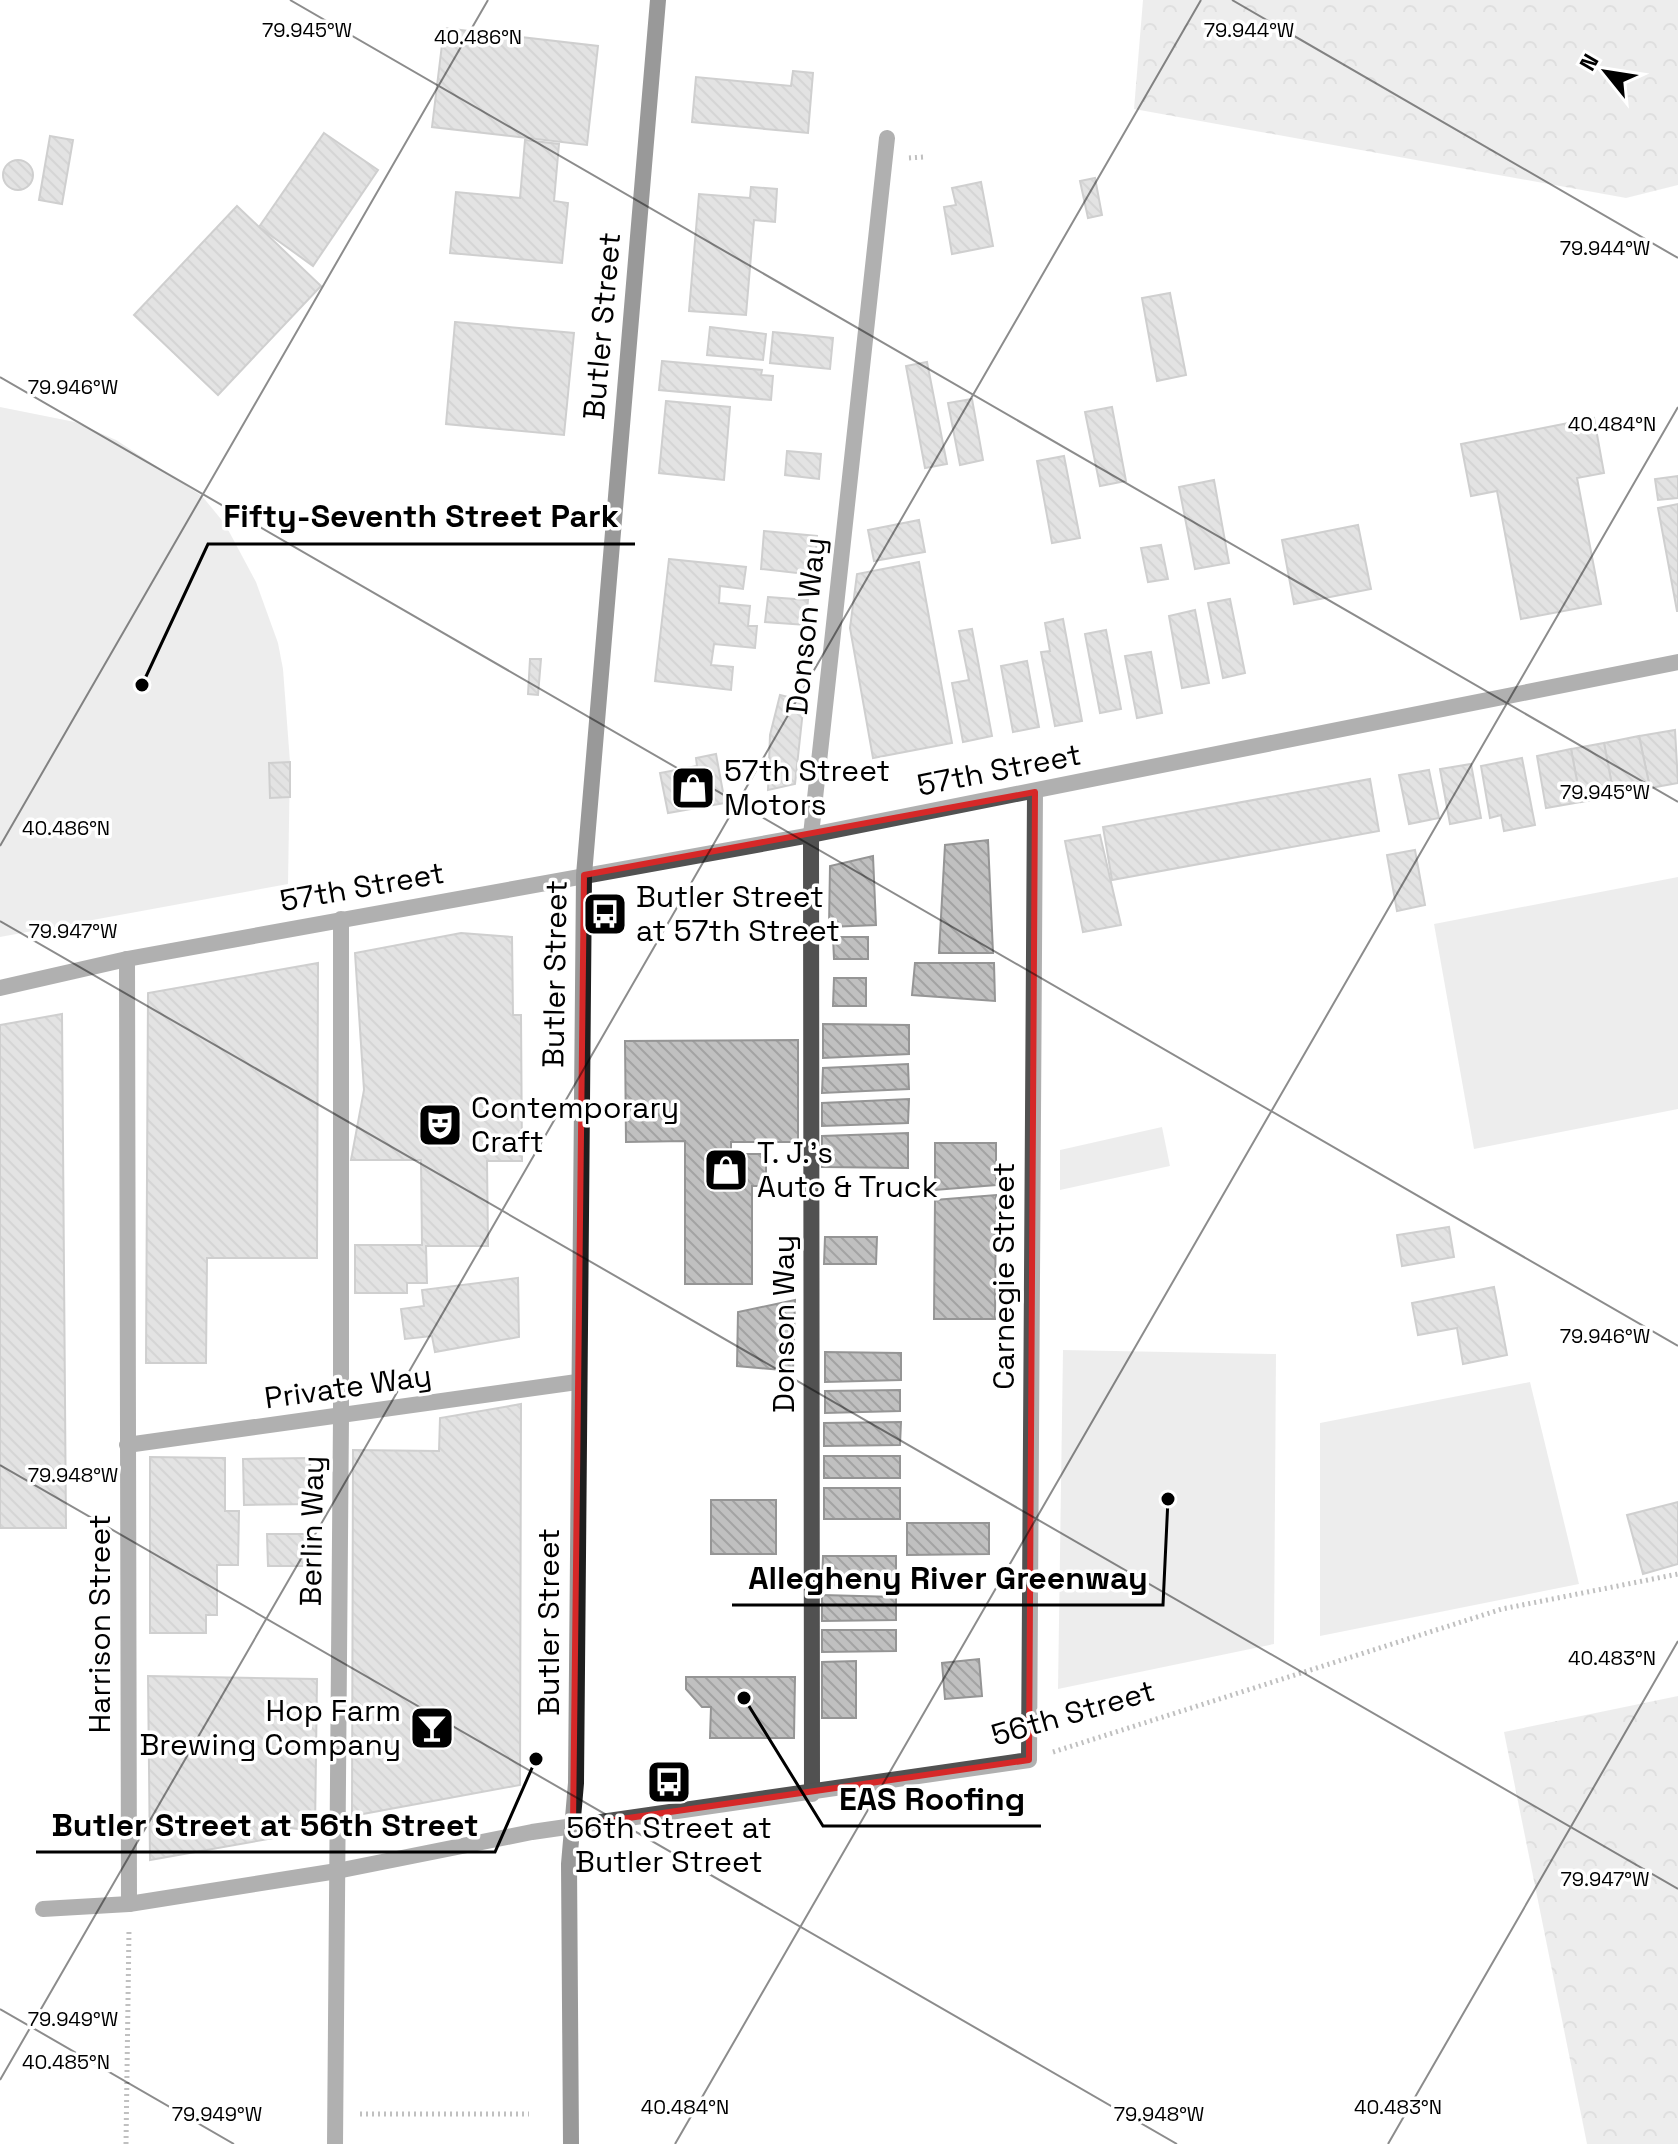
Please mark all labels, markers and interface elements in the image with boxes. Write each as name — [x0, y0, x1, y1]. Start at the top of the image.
text: 79.945°W — [262, 17, 352, 43]
text: 79.944°W — [1204, 17, 1294, 43]
text: 40.486°N — [434, 24, 522, 50]
north arrow — [1566, 32, 1646, 112]
text: N — [1573, 49, 1604, 75]
street label: Butler Street — [574, 231, 629, 421]
text: 79.944°W — [1560, 235, 1650, 261]
text: 79.946°W — [28, 374, 118, 400]
text: 40.484°N — [1568, 411, 1656, 437]
callout: Fifty-Seventh Street Park — [208, 488, 635, 544]
text: Fifty-Seventh Street Park — [223, 496, 619, 536]
street label: Donson Way — [777, 535, 834, 717]
street label: 57th Street — [914, 735, 1084, 804]
place label: 57th Street Motors — [724, 751, 890, 824]
shop icon: 57th Street Motors — [669, 764, 717, 812]
text: 79.945°W — [1560, 779, 1650, 805]
text: 40.486°N — [22, 815, 110, 841]
street label: 57th Street — [277, 853, 447, 920]
place label: Butler Street at 57th Street — [636, 877, 840, 950]
street label: Butler Street — [533, 880, 576, 1068]
bus stop icon: Butler Street at 57th Street — [581, 890, 629, 938]
text: 79.947°W — [29, 918, 117, 944]
place label: Contemporary Craft — [471, 1088, 679, 1161]
theatre icon: Contemporary Craft — [416, 1101, 464, 1149]
place label: T. J.'s Auto & Truck — [757, 1133, 938, 1206]
shop icon: T. J.'s Auto & Truck — [702, 1146, 750, 1194]
street label: Carnegie Street — [984, 1162, 1023, 1390]
street label: Donson Way — [764, 1235, 803, 1413]
text: 79.946°W — [1560, 1323, 1650, 1349]
street label: Private Way — [262, 1355, 434, 1418]
street label: Berlin Way — [291, 1455, 332, 1607]
text: 79.948°W — [28, 1462, 118, 1488]
street label: Harrison Street — [80, 1514, 119, 1734]
street label: Butler Street — [529, 1528, 568, 1716]
callout: Allegheny River Greenway — [732, 1549, 1163, 1605]
text: Allegheny River Greenway — [748, 1558, 1148, 1598]
text: 40.483°N — [1568, 1645, 1656, 1671]
street label: 56th Street — [987, 1671, 1159, 1754]
place label: Hop Farm Brewing Company — [140, 1691, 401, 1764]
bar icon: Hop Farm Brewing Company — [408, 1704, 456, 1752]
bus stop icon: 56th Street at Butler Street — [645, 1758, 693, 1806]
callout: EAS Roofing — [823, 1770, 1041, 1826]
text: EAS Roofing — [839, 1779, 1025, 1819]
callout: Butler Street at 56th Street — [36, 1796, 495, 1852]
text: Butler Street at 56th Street — [51, 1805, 479, 1845]
place label: 56th Street at Butler Street — [566, 1808, 772, 1881]
text: 79.947°W — [1561, 1866, 1649, 1892]
text: 79.949°W — [28, 2006, 118, 2032]
text: 40.485°N — [22, 2049, 110, 2075]
text: 40.484°N — [641, 2094, 729, 2120]
text: 40.483°N — [1354, 2094, 1442, 2120]
text: 79.949°W — [172, 2101, 262, 2127]
text: 79.948°W — [1114, 2101, 1204, 2127]

